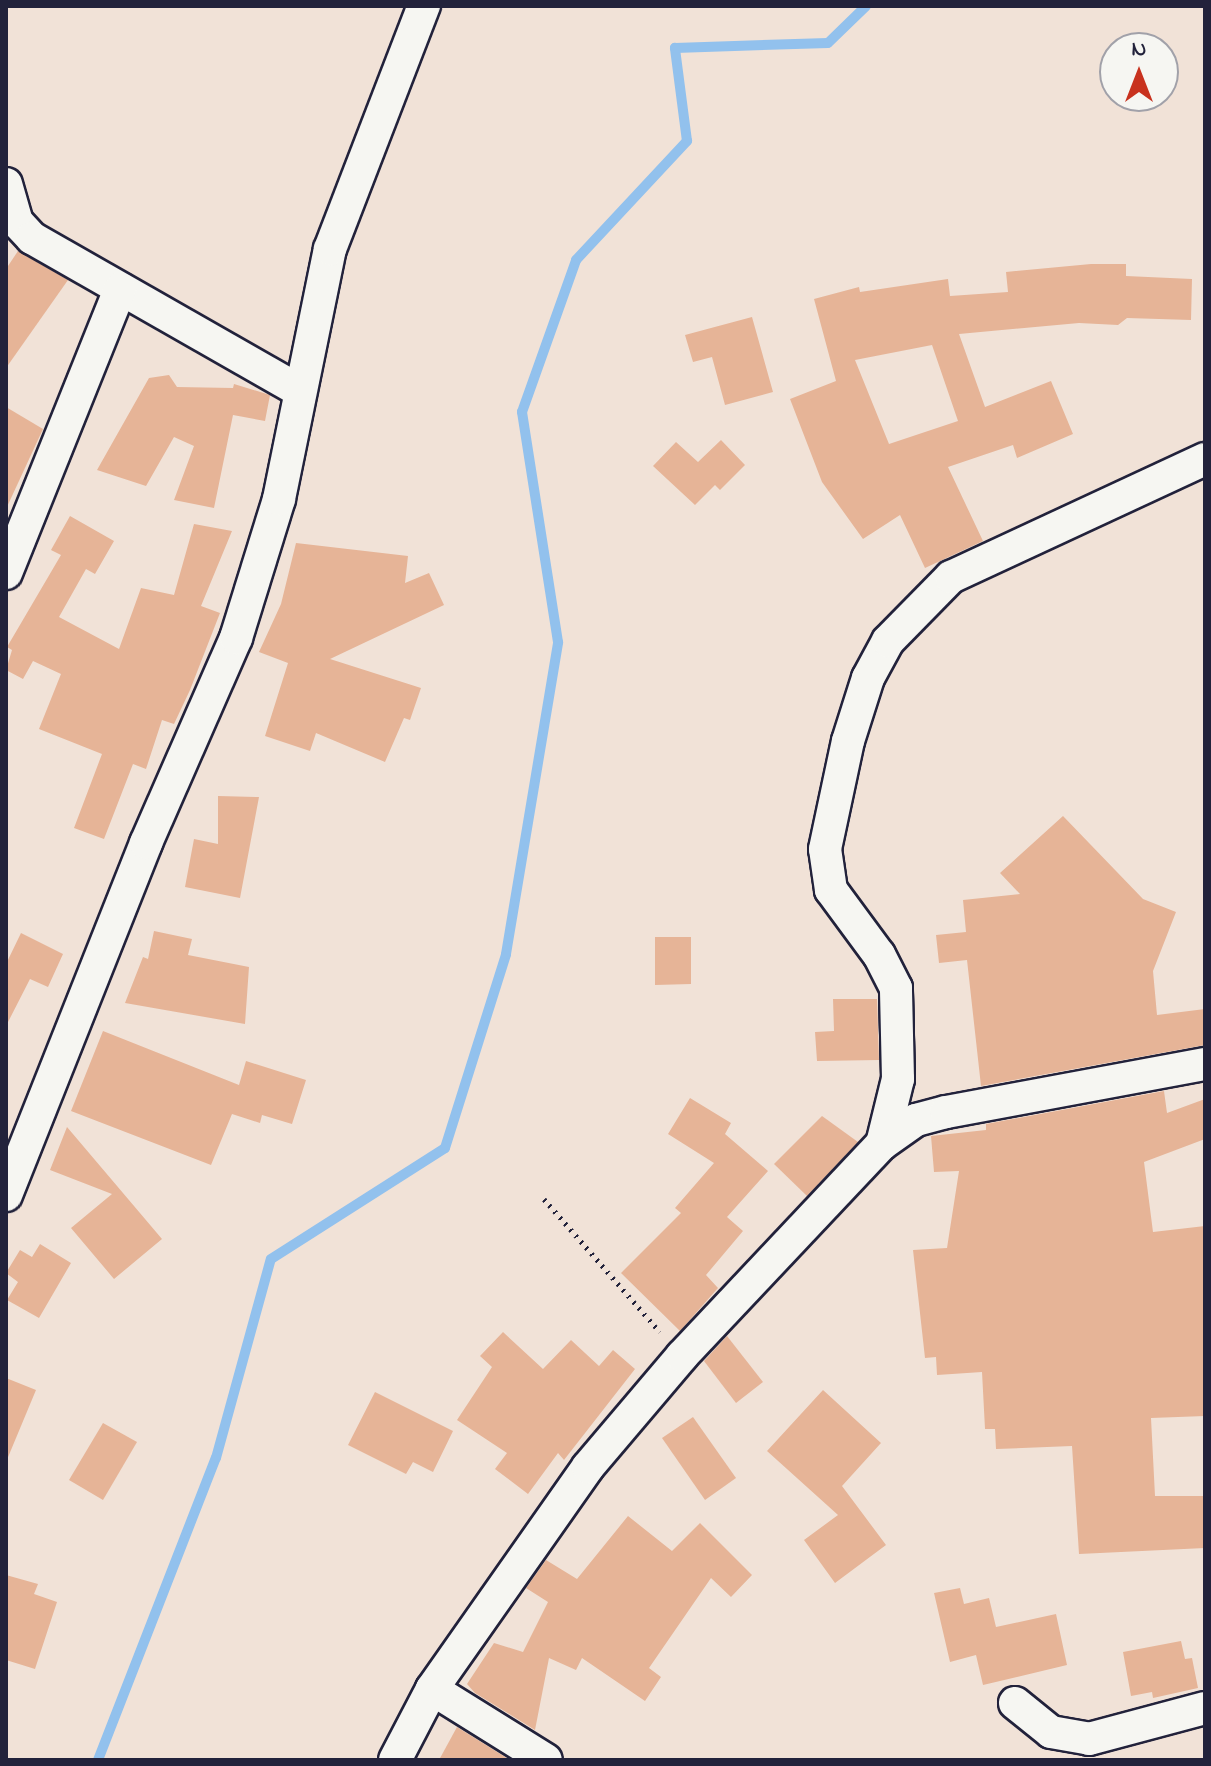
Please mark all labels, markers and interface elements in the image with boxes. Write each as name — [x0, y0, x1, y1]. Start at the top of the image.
north arrow — [1099, 32, 1179, 112]
text: N — [1132, 34, 1146, 66]

